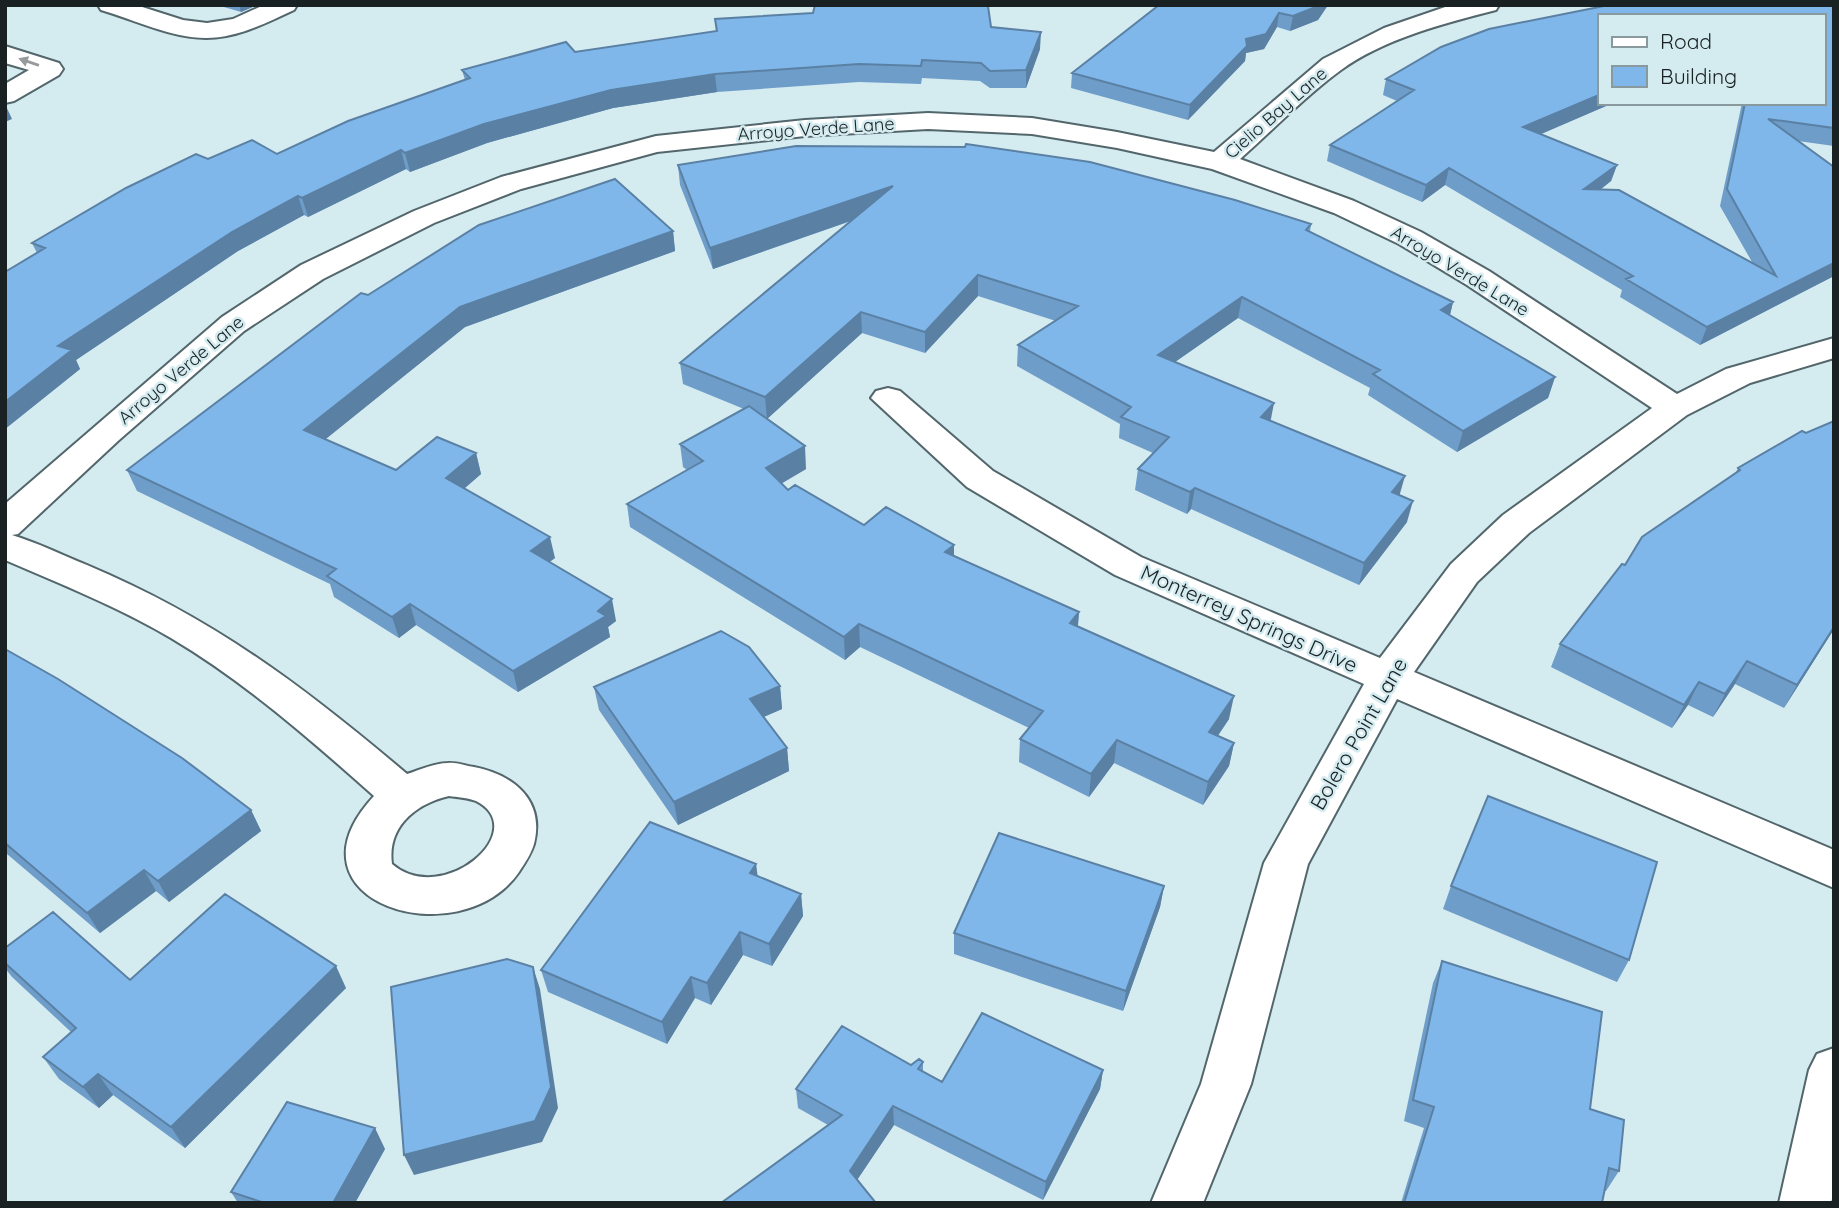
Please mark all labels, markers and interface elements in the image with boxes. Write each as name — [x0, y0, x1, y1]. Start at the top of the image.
legend — [1598, 14, 1825, 105]
text: Road — [1660, 28, 1712, 54]
one-way arrow — [18, 56, 39, 67]
street label: Cielio Bay Lane — [1220, 62, 1332, 163]
text: Building — [1660, 63, 1737, 89]
street label: Arroyo Verde Lane — [737, 112, 895, 145]
street label: Arroyo Verde Lane — [1387, 220, 1534, 321]
street label: Arroyo Verde Lane — [113, 310, 248, 429]
street label: Monterrey Springs Drive — [1137, 559, 1362, 678]
street label: Bolero Point Lane — [1304, 653, 1412, 814]

